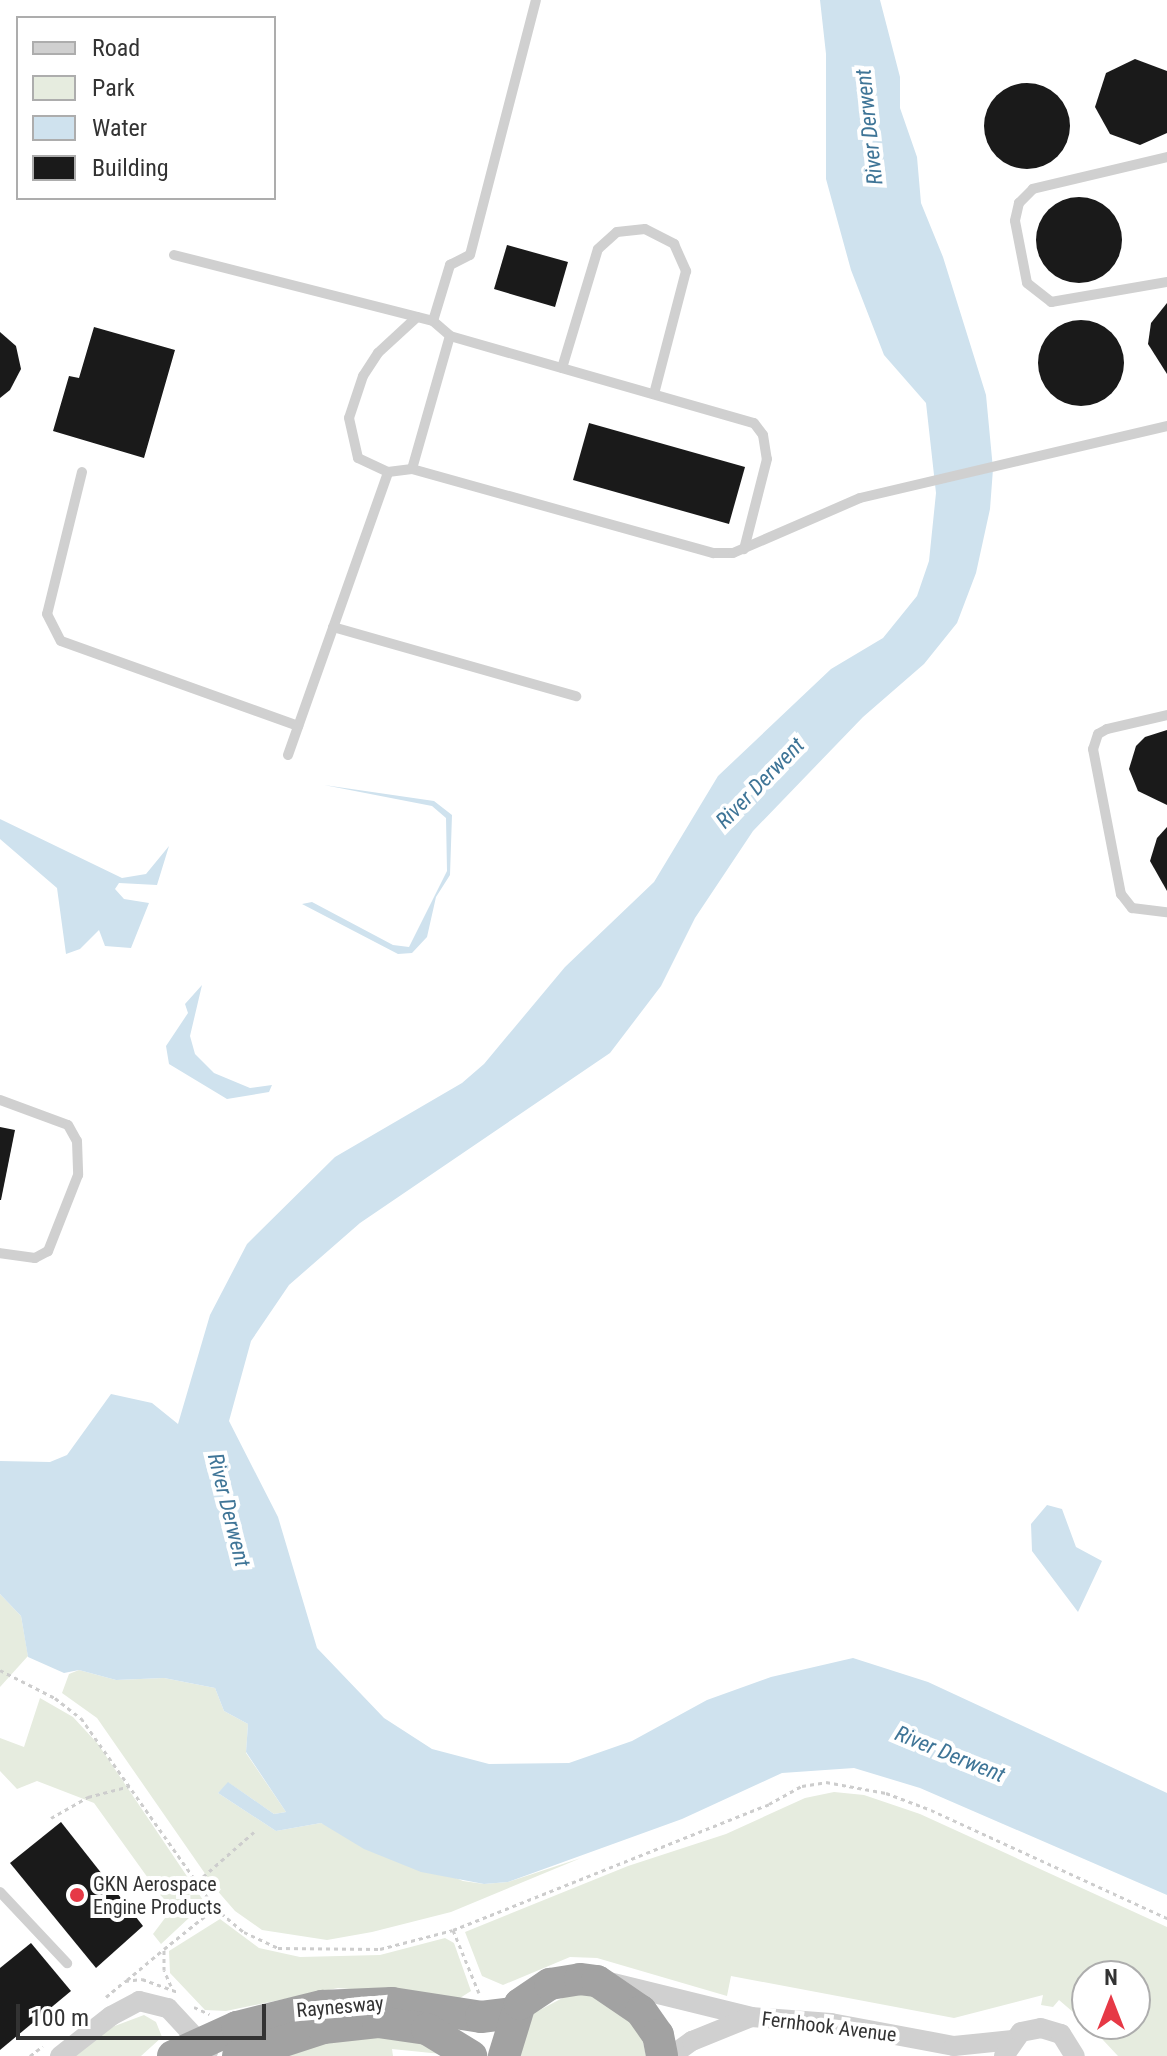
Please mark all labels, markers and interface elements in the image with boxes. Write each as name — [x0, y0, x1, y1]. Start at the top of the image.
legend — [16, 16, 276, 200]
text: Road — [92, 34, 140, 62]
water label: River Derwent — [850, 68, 888, 186]
text: Park — [92, 74, 135, 102]
text: Water — [92, 114, 147, 142]
text: Building — [92, 154, 169, 182]
water label: River Derwent — [710, 732, 810, 834]
water label: River Derwent — [202, 1450, 256, 1570]
water label: River Derwent — [891, 1720, 1009, 1788]
place label: GKN Aerospace Engine Products — [93, 1872, 222, 1919]
marker: GKN Aerospace Engine Products — [68, 1886, 86, 1904]
north arrow — [1071, 1960, 1151, 2040]
text: N — [1104, 1965, 1118, 1990]
scale bar — [20, 1988, 270, 2038]
street label: Raynesway — [295, 1991, 385, 2023]
text: 100 m — [30, 2004, 89, 2032]
street label: Fernhook Avenue — [760, 2007, 898, 2047]

